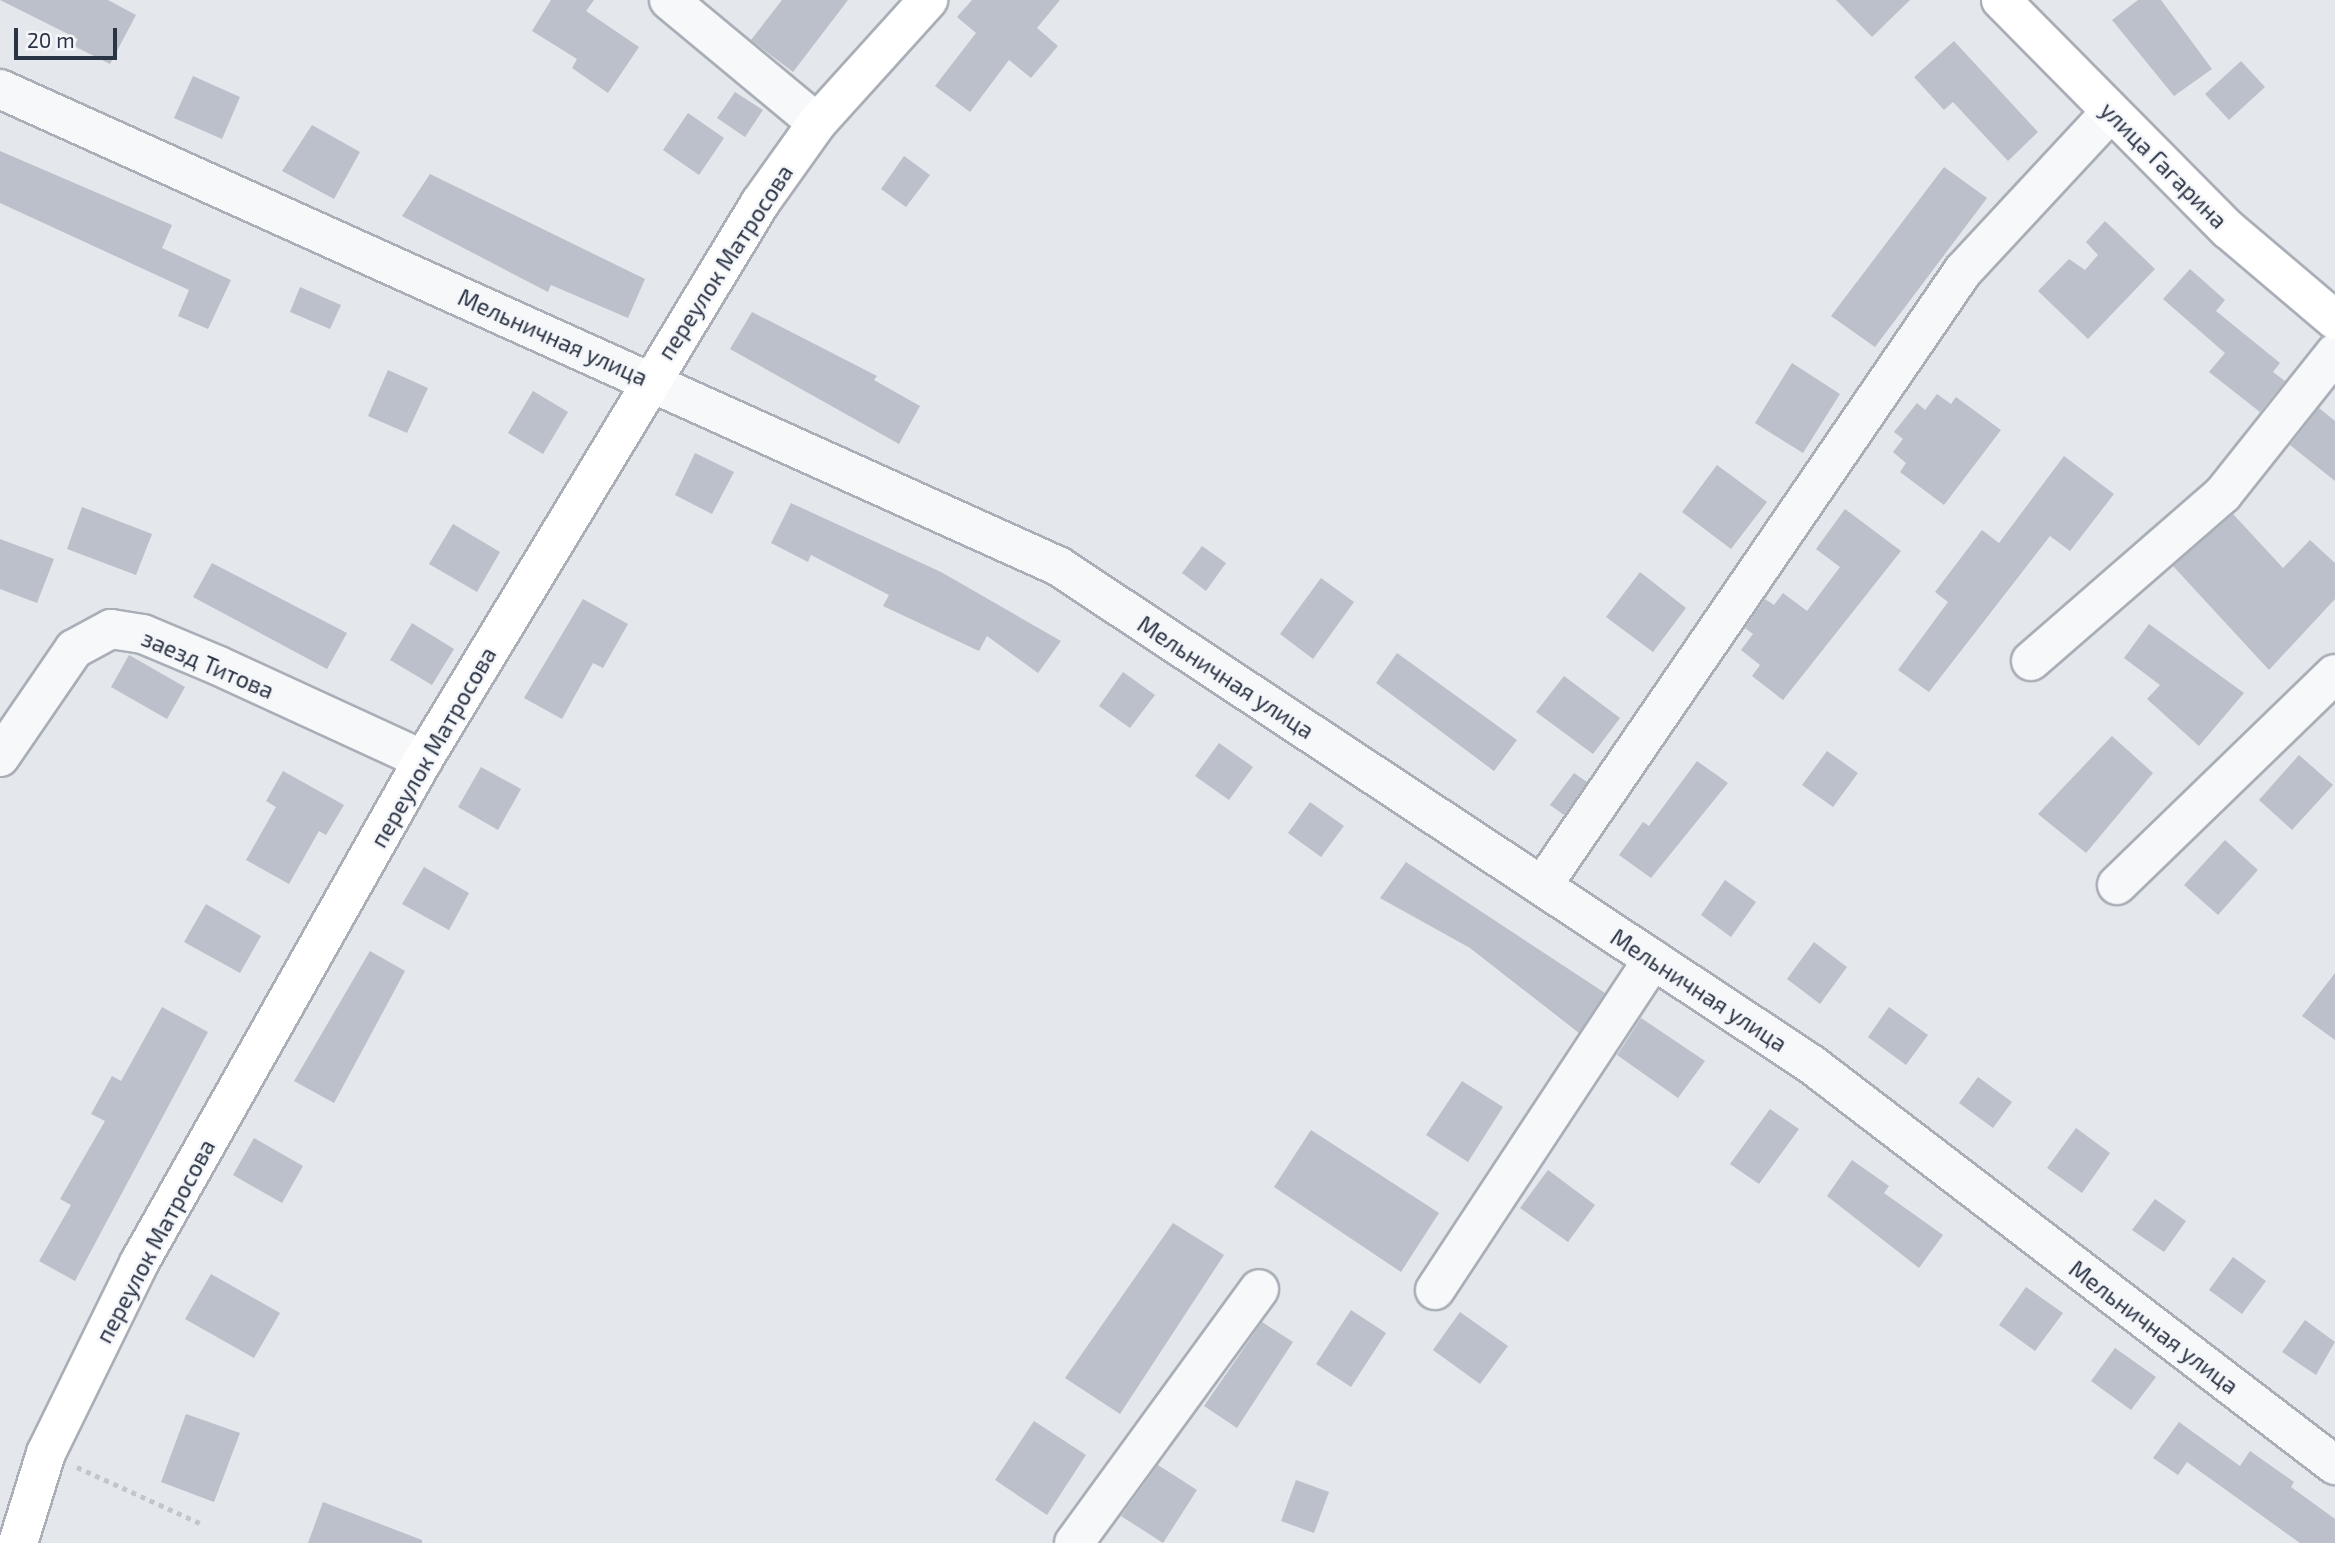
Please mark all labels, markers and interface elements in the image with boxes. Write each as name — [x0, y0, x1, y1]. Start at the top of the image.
scale bar — [18, 14, 121, 58]
text: 20 m — [27, 27, 75, 52]
street label: улица Гагарина — [2095, 96, 2233, 234]
street label: переулок Матросова — [652, 159, 798, 365]
street label: Мельничная улица — [454, 283, 652, 391]
street label: Мельничная улица — [1133, 610, 1319, 744]
street label: заезд Титова — [138, 624, 278, 704]
street label: переулок Матросова — [364, 642, 502, 852]
street label: Мельничная улица — [1606, 923, 1792, 1057]
street label: переулок Матросова — [90, 1134, 220, 1348]
street label: Мельничная улица — [2064, 1254, 2244, 1400]

